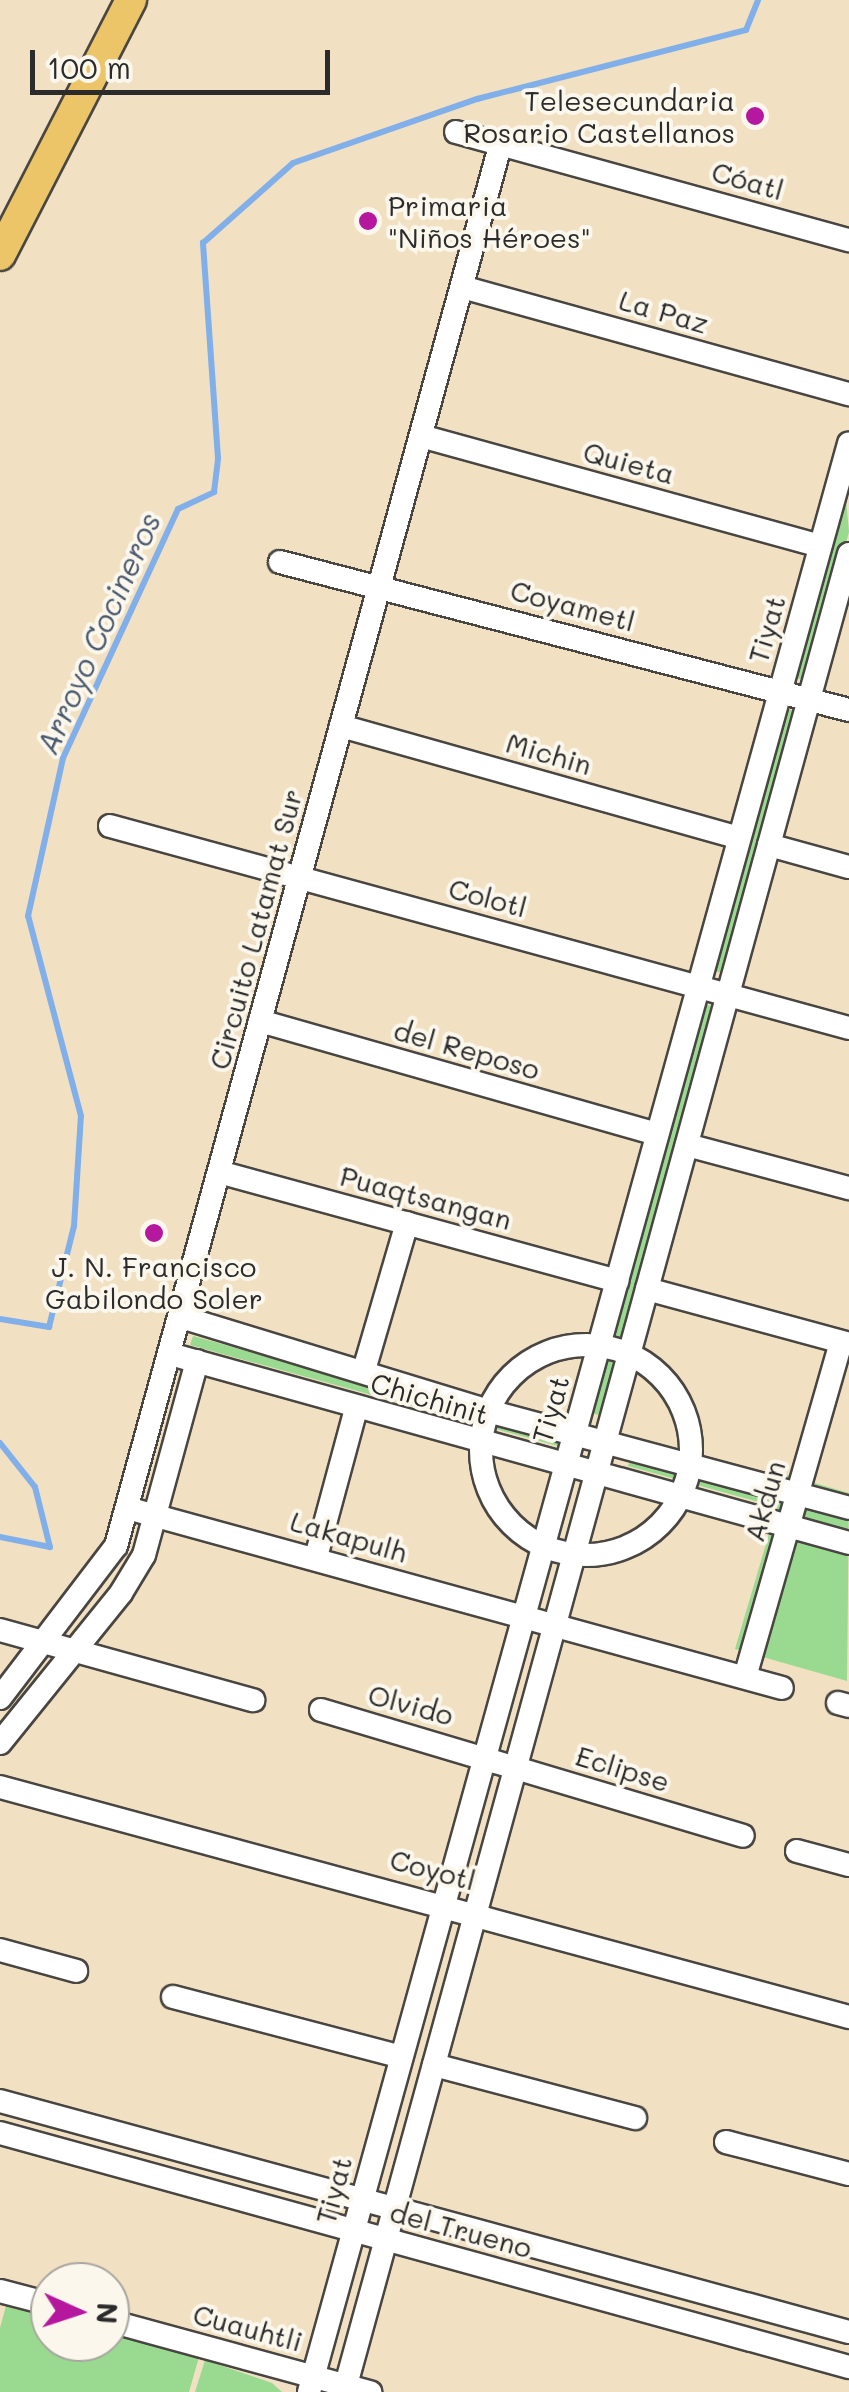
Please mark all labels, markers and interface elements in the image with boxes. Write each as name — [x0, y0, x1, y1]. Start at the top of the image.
scale bar — [35, 30, 335, 92]
text: 100 m — [47, 47, 131, 87]
place label: Telesecundaria Rosario Castellanos — [463, 83, 735, 149]
marker: Telesecundaria Rosario Castellanos — [744, 105, 766, 127]
street label: Cóatl — [708, 154, 788, 206]
place label: Primaria "Niños Héroes" — [388, 188, 591, 254]
marker: Primaria "Niños Héroes" — [357, 210, 379, 232]
street label: La Paz — [616, 282, 712, 340]
street label: Quieta — [580, 434, 678, 490]
water label: Arroyo Cocineros — [29, 507, 167, 759]
street label: Coyametl — [507, 572, 639, 638]
street label: Tiyat — [740, 591, 792, 667]
street label: Michin — [502, 725, 596, 781]
street label: Circuito Latamat Sur — [201, 785, 309, 1073]
street label: Colotl — [445, 870, 531, 924]
street label: del Reposo — [390, 1012, 544, 1086]
street label: Puaqtsangan — [337, 1158, 515, 1236]
marker: J. N. Francisco Gabilondo Soler — [143, 1222, 165, 1244]
place label: J. N. Francisco Gabilondo Soler — [45, 1249, 263, 1315]
street label: Chichinit — [367, 1365, 493, 1431]
street label: Tiyat — [524, 1371, 576, 1447]
street label: Akdun — [736, 1457, 792, 1545]
street label: Lakapulh — [287, 1503, 411, 1569]
street label: Olvido — [365, 1677, 457, 1731]
street label: Eclipse — [572, 1738, 674, 1798]
street label: Coyotl — [387, 1841, 479, 1897]
street label: Tiyat — [308, 2153, 358, 2227]
street label: del Trueno — [386, 2194, 536, 2264]
north arrow — [30, 2262, 130, 2362]
street label: Cuauhtli — [190, 2296, 306, 2358]
text: N — [89, 2302, 126, 2325]

